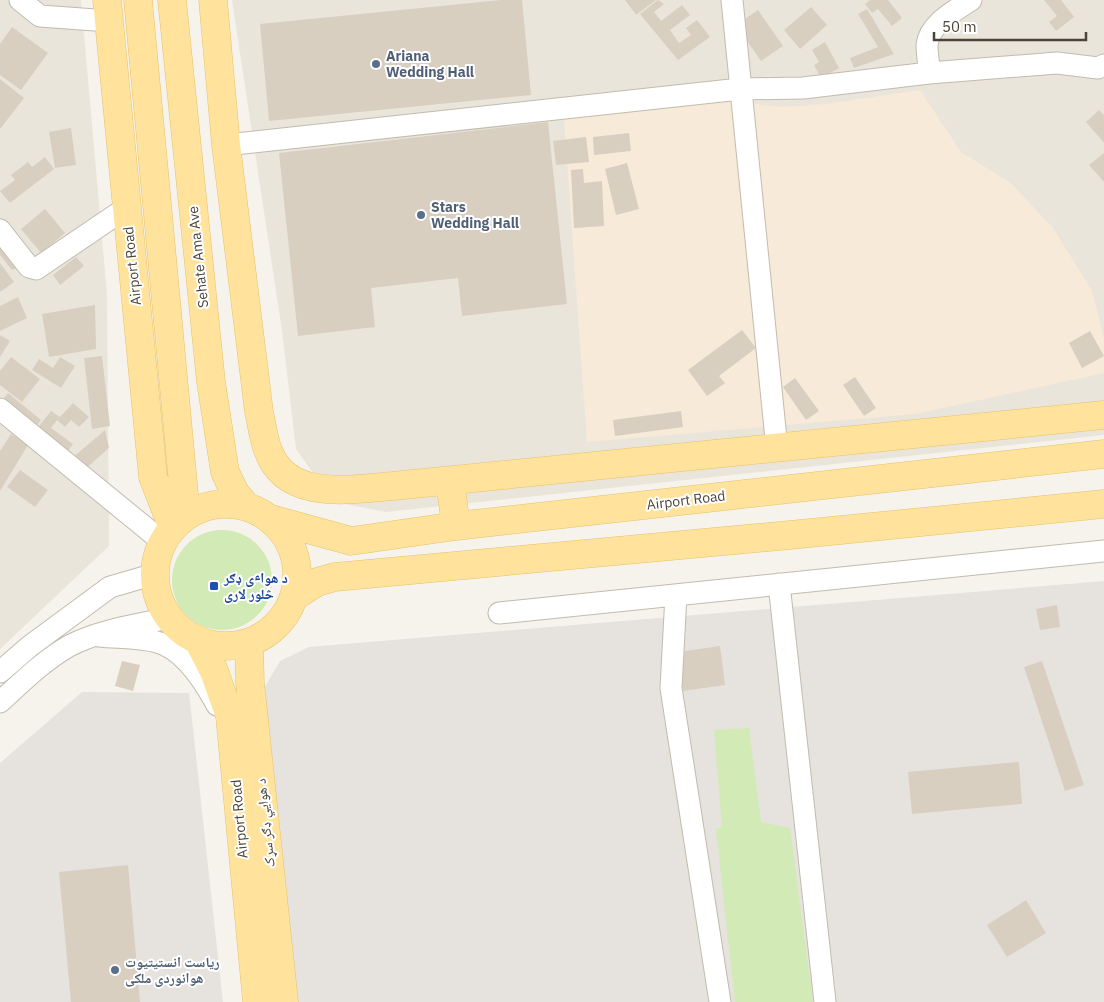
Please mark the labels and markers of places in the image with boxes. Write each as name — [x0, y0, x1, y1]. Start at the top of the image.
place label: Ariana Wedding Hall — [386, 47, 474, 81]
marker: Ariana Wedding Hall — [370, 58, 382, 70]
place label: Stars Wedding Hall — [431, 198, 519, 232]
marker: Stars Wedding Hall — [415, 209, 427, 221]
place label: د هواٸ ډګر څلور لارى — [223, 569, 288, 603]
marker: د هواٸ ډګر څلور لارى — [208, 580, 220, 592]
place label: ریاست انستیتیوت هوانوردی ملکی — [125, 953, 220, 987]
marker: ریاست انستیتیوت هوانوردی ملکی — [109, 964, 121, 976]

